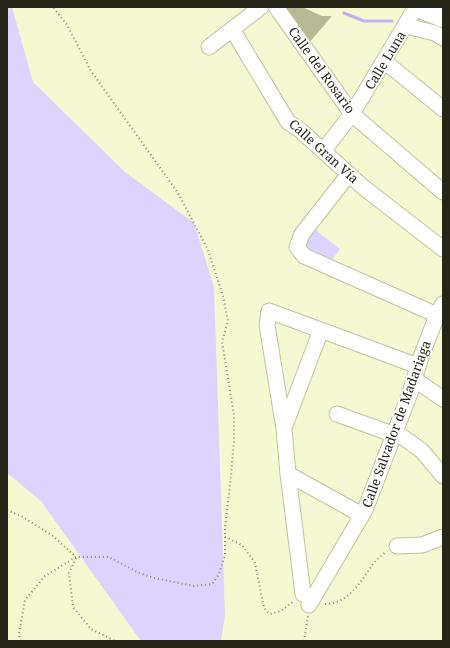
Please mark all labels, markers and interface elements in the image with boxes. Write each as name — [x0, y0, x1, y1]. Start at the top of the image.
street label: Calle del Rosario — [284, 23, 360, 117]
street label: Calle Luna — [360, 27, 410, 93]
street label: Calle Gran Vía — [285, 115, 363, 187]
street label: Calle Salvador de Madariaga — [357, 338, 435, 510]

